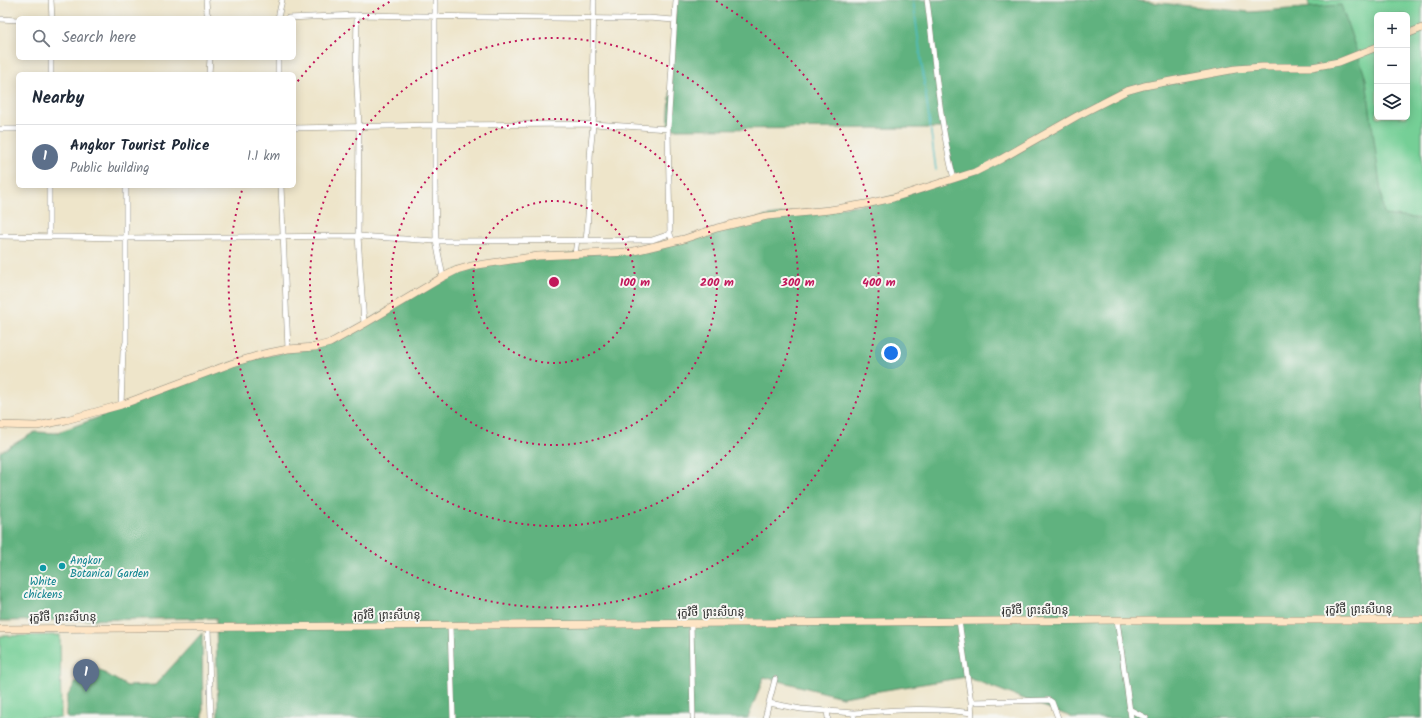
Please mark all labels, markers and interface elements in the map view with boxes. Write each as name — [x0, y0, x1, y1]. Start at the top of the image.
map controls — [1374, 12, 1410, 120]
button: + — [1374, 12, 1410, 48]
search box — [16, 16, 296, 60]
text: Search here — [62, 26, 136, 50]
icon: search — [30, 27, 52, 49]
button: − — [1374, 48, 1410, 84]
button: layers — [1374, 84, 1410, 120]
text: Nearby — [32, 85, 84, 112]
text: Angkor Tourist Police — [70, 134, 209, 158]
text: 1 — [43, 146, 47, 167]
text: 1.1 km — [247, 146, 280, 167]
text: Public building — [70, 158, 149, 179]
text: 100 m — [620, 273, 650, 292]
text: 200 m — [700, 273, 734, 292]
text: 300 m — [780, 273, 815, 292]
text: 400 m — [862, 273, 896, 292]
centre of rings — [547, 275, 561, 289]
your location — [881, 343, 901, 363]
place label: Angkor Botanical Garden — [70, 552, 149, 583]
marker: Angkor Botanical Garden — [57, 561, 67, 571]
marker: White chickens — [38, 563, 48, 573]
place label: White chickens — [24, 573, 63, 604]
street label: រុក្ខវិថី ព្រះសីហនុ — [1325, 601, 1392, 619]
street label: រុក្ខវិថី ព្រះសីហនុ — [1001, 602, 1068, 620]
street label: រុក្ខវិថី ព្រះសីហនុ — [677, 604, 744, 622]
street label: រុក្ខវិថី ព្រះសីហនុ — [353, 607, 420, 625]
street label: រុក្ខវិថី ព្រះសីហនុ — [29, 609, 96, 627]
pin: 1 — [73, 659, 99, 692]

